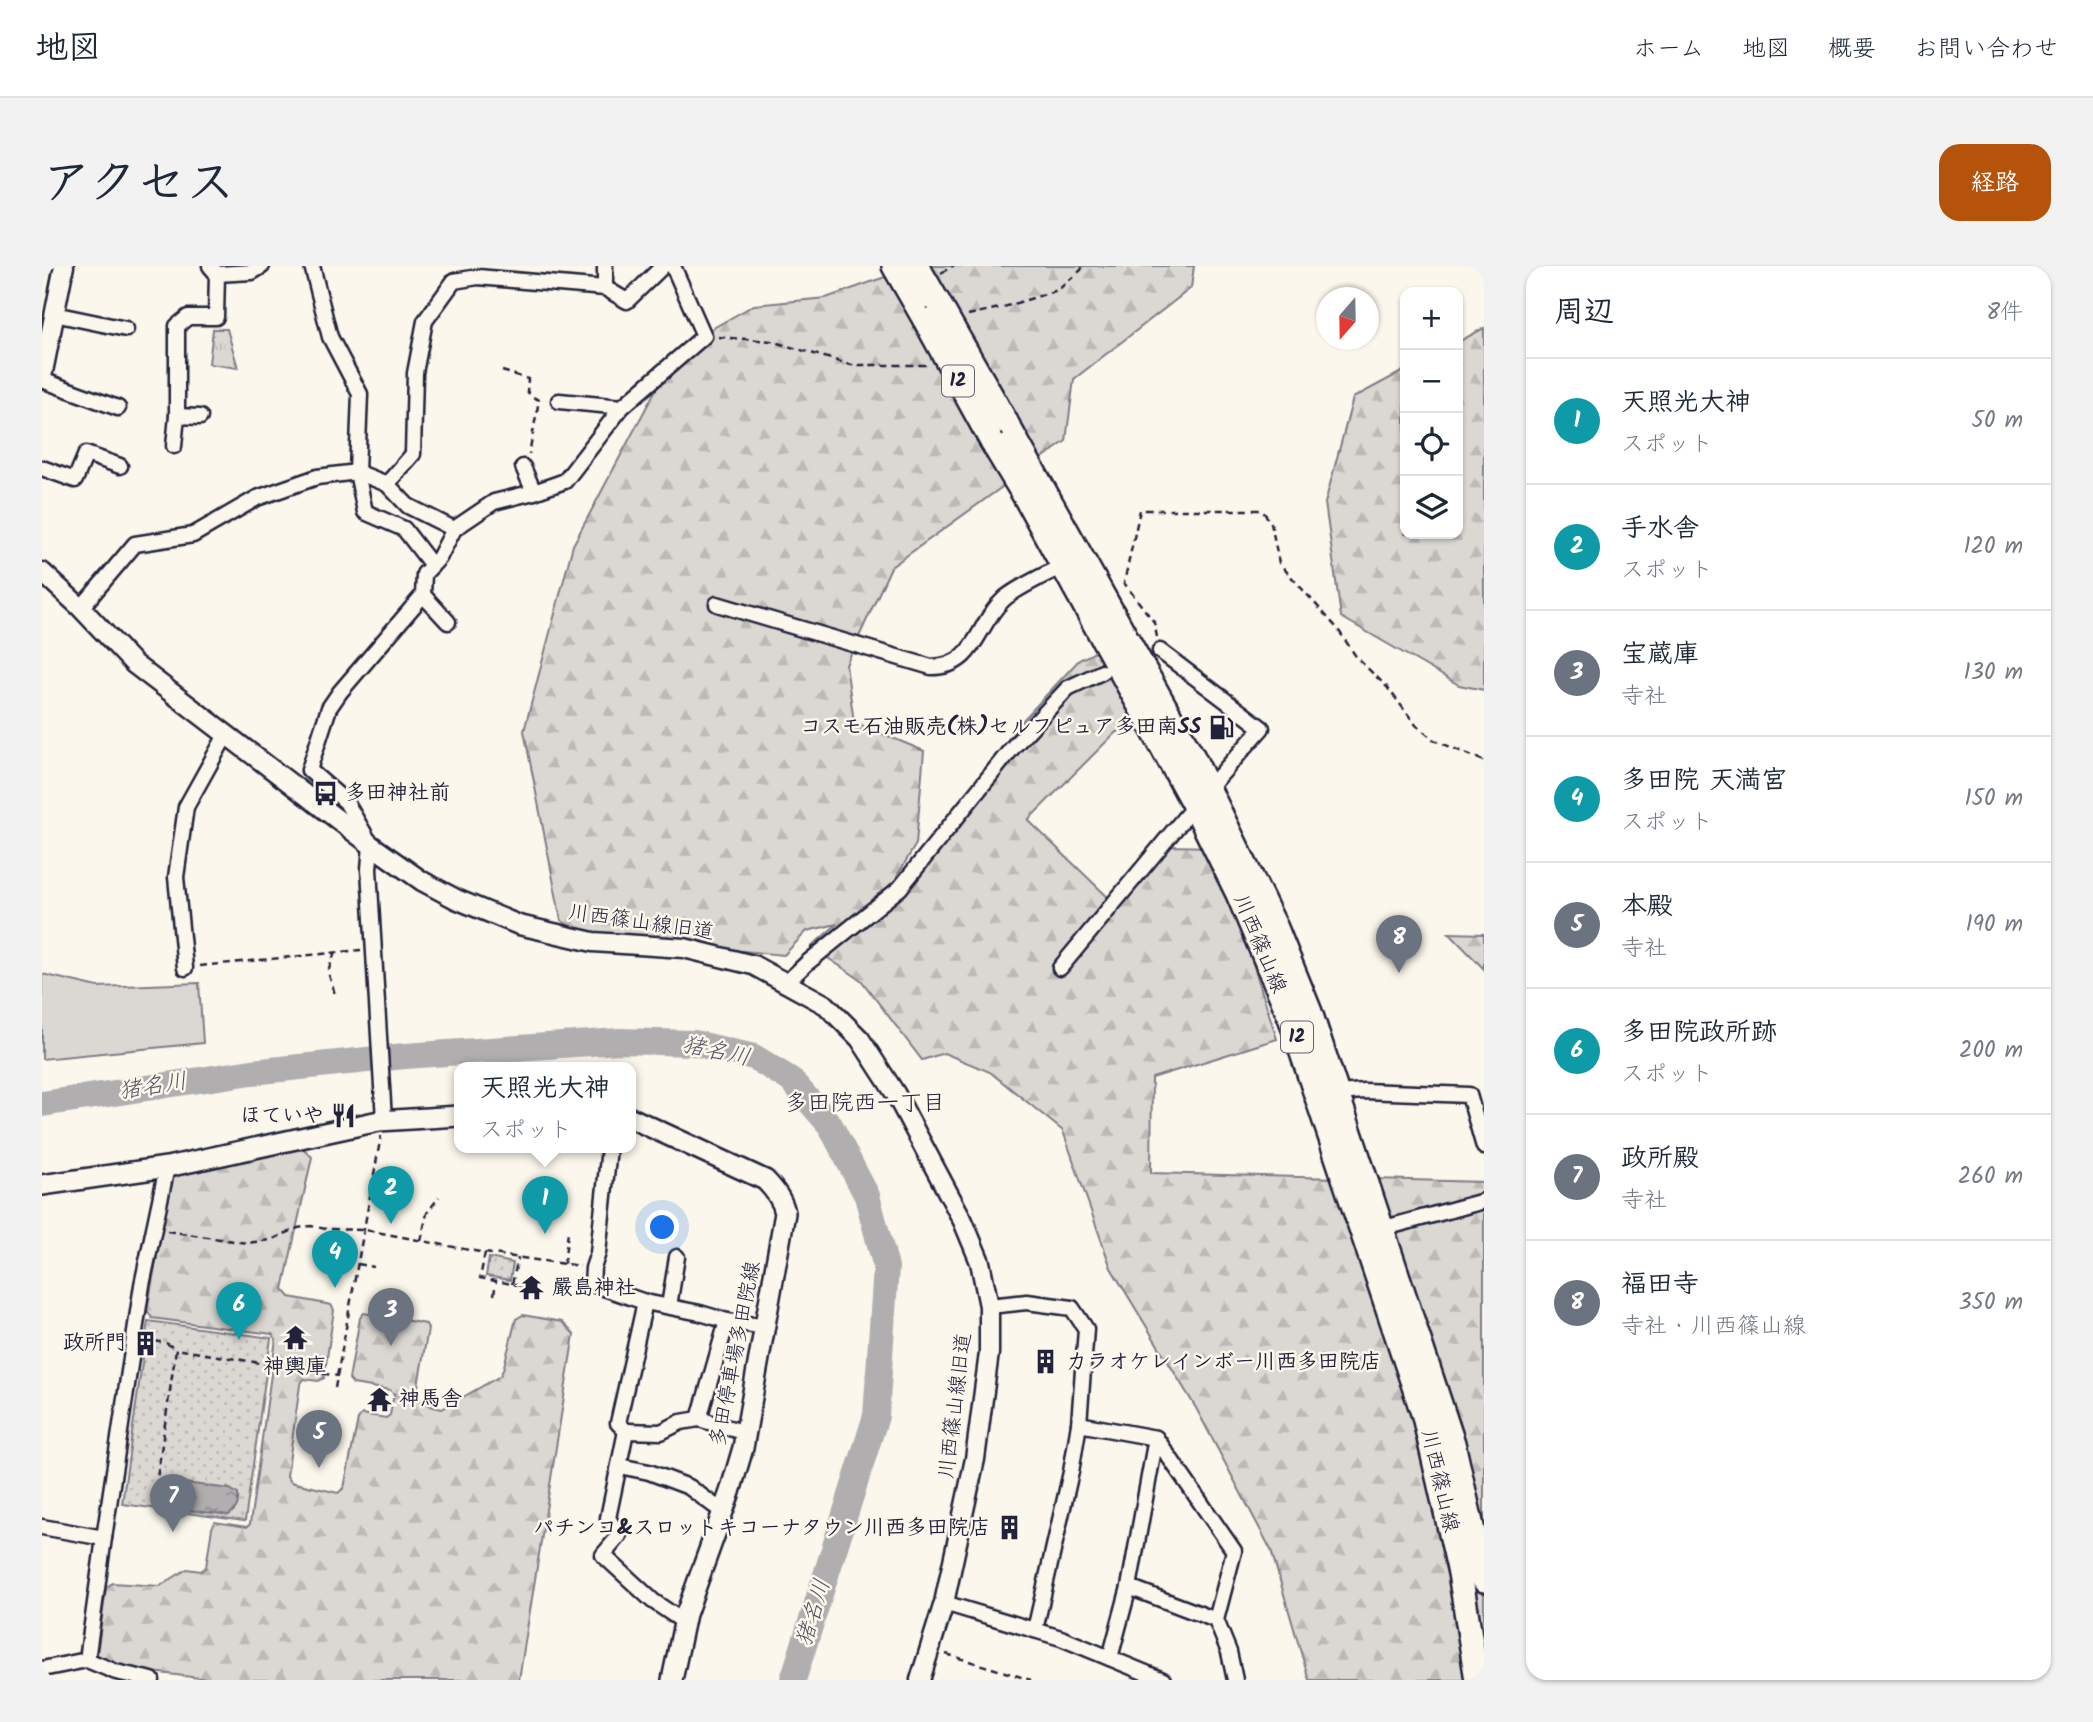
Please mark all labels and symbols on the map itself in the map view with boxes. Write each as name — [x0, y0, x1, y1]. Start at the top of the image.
north arrow — [1316, 287, 1379, 350]
road number: 12 — [942, 365, 974, 396]
place label: コスモ石油販売(株)セルフピュア多田南SS — [800, 711, 1201, 744]
fuel station icon: コスモ石油販売(株)セルフピュア多田南SS — [1207, 713, 1235, 741]
place label: 多田神社前 — [345, 777, 450, 810]
bus stop icon: 多田神社前 — [311, 779, 339, 807]
street label: 川西篠山線 — [1223, 889, 1295, 999]
street label: 川西篠山線旧道 — [566, 896, 716, 950]
pin: 8 — [1376, 915, 1422, 973]
road number: 12 — [1281, 1022, 1313, 1052]
water label: 猪名川 — [679, 1027, 753, 1077]
water label: 猪名川 — [116, 1064, 190, 1110]
district label: 多田院西一丁目 — [785, 1086, 946, 1122]
place label: ほていや — [240, 1100, 324, 1133]
restaurant icon: ほていや — [330, 1102, 358, 1130]
pin: 2 — [368, 1166, 414, 1224]
pin: 1 — [522, 1176, 568, 1234]
your location — [645, 1210, 679, 1244]
pin: 4 — [312, 1230, 358, 1288]
street label: 多田停車場多田院線 — [702, 1258, 770, 1450]
place label: 嚴島神社 — [552, 1272, 636, 1305]
temple icon: 嚴島神社 — [518, 1274, 546, 1302]
pin: 6 — [216, 1282, 262, 1340]
pin: 3 — [368, 1288, 414, 1346]
temple icon: 神輿庫 — [281, 1324, 309, 1352]
place label: 政所門 — [63, 1327, 126, 1360]
building icon: 政所門 — [132, 1329, 160, 1357]
street label: 川西篠山線旧道 — [931, 1331, 981, 1481]
place label: カラオケレインボー川西多田院店 — [1066, 1346, 1381, 1379]
building icon: カラオケレインボー川西多田院店 — [1032, 1348, 1060, 1376]
place label: 神輿庫 — [264, 1351, 327, 1384]
place label: 神馬舎 — [399, 1383, 462, 1416]
temple icon: 神馬舎 — [365, 1385, 393, 1413]
pin: 5 — [296, 1410, 342, 1468]
street label: 川西篠山線 — [1411, 1426, 1467, 1536]
pin: 7 — [150, 1474, 196, 1532]
place label: パチンコ&スロットキコーナタウン川西多田院店 — [533, 1512, 990, 1545]
building icon: パチンコ&スロットキコーナタウン川西多田院店 — [996, 1514, 1024, 1542]
water label: 猪名川 — [787, 1575, 841, 1651]

